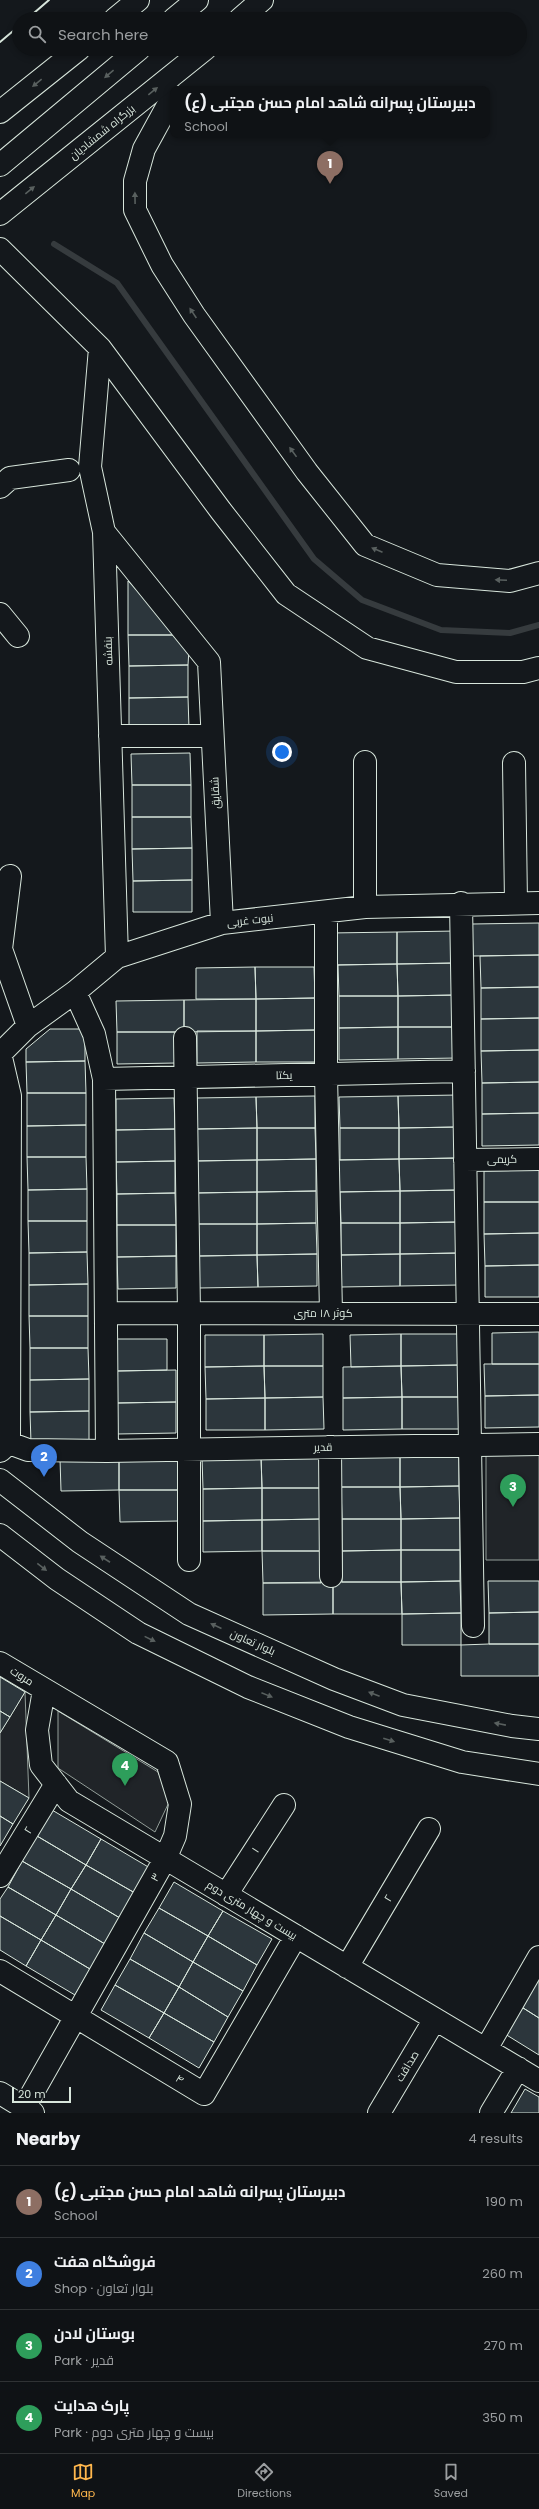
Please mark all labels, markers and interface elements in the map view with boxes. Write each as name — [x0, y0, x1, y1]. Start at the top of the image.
search box — [12, 12, 527, 56]
icon: search — [26, 23, 48, 45]
text: Search here — [58, 24, 148, 45]
one-way arrow — [103, 70, 114, 79]
one-way arrow — [32, 78, 43, 87]
one-way arrow — [148, 86, 159, 95]
popup — [170, 86, 490, 138]
text: دبیرستان پسرانه شاهد امام حسن مجتبی (ع) — [184, 92, 476, 113]
street label: بزرگراه شمشادیان — [66, 101, 138, 163]
text: School — [184, 117, 228, 136]
pin: 1 — [317, 151, 343, 184]
one-way arrow — [25, 185, 36, 194]
one-way arrow — [132, 191, 138, 204]
one-way arrow — [189, 308, 197, 318]
one-way arrow — [289, 447, 297, 458]
one-way arrow — [370, 546, 382, 552]
one-way arrow — [495, 577, 507, 584]
street label: بنفشه — [99, 636, 117, 666]
your location — [272, 742, 292, 762]
street label: شقایق — [206, 777, 224, 809]
street label: نبوت غربی — [226, 910, 274, 930]
street label: یکتا — [276, 1067, 293, 1083]
street label: کریمی — [487, 1151, 517, 1167]
street label: کوثر ۱۸ متری — [293, 1305, 353, 1321]
street label: قدیر — [312, 1439, 333, 1455]
pin: 2 — [31, 1444, 57, 1477]
pin: 3 — [500, 1474, 526, 1507]
one-way arrow — [100, 1555, 111, 1562]
one-way arrow — [36, 1563, 47, 1571]
one-way arrow — [211, 1623, 222, 1629]
street label: بلوار تعاون — [228, 1625, 278, 1659]
one-way arrow — [144, 1636, 156, 1642]
street label: مروت — [7, 1663, 37, 1689]
one-way arrow — [368, 1691, 380, 1697]
one-way arrow — [262, 1692, 274, 1698]
one-way arrow — [494, 1721, 506, 1727]
one-way arrow — [384, 1737, 396, 1743]
pin: 4 — [112, 1753, 138, 1786]
street label: ۲ — [20, 1823, 36, 1837]
street label: ۱ — [247, 1844, 263, 1856]
street label: ۳ — [146, 1870, 164, 1884]
street label: بیست و چهار متری دوم — [204, 1876, 301, 1944]
street label: ۲ — [380, 1891, 396, 1905]
street label: صداقت — [392, 2048, 422, 2084]
street label: ۴ — [173, 2070, 187, 2088]
scale bar — [12, 2085, 71, 2104]
text: 20 m — [18, 2086, 46, 2102]
text: Nearby — [16, 2127, 80, 2151]
text: 4 results — [469, 2129, 523, 2148]
text: دبیرستان پسرانه شاهد امام حسن مجتبی (ع) — [54, 2181, 345, 2202]
text: 1 — [27, 2192, 31, 2211]
text: 190 m — [486, 2192, 523, 2211]
text: School — [54, 2206, 98, 2225]
text: فروشگاه هفت — [54, 2251, 156, 2272]
text: 2 — [25, 2264, 33, 2283]
text: 260 m — [482, 2264, 523, 2283]
text: Shop · بلوار تعاون — [54, 2279, 153, 2298]
text: بوستان لادن — [54, 2323, 135, 2344]
text: 3 — [25, 2336, 33, 2355]
text: 270 m — [483, 2336, 523, 2355]
text: Park · قدیر — [54, 2351, 114, 2370]
text: پارک‌ هدایت — [54, 2395, 129, 2416]
text: 4 — [25, 2408, 33, 2427]
text: 350 m — [482, 2408, 523, 2427]
text: Park · بیست و چهار متری دوم — [54, 2423, 214, 2442]
tab: Map — [71, 2461, 95, 2502]
tab: Directions — [237, 2461, 292, 2502]
tab: Saved — [434, 2461, 468, 2502]

